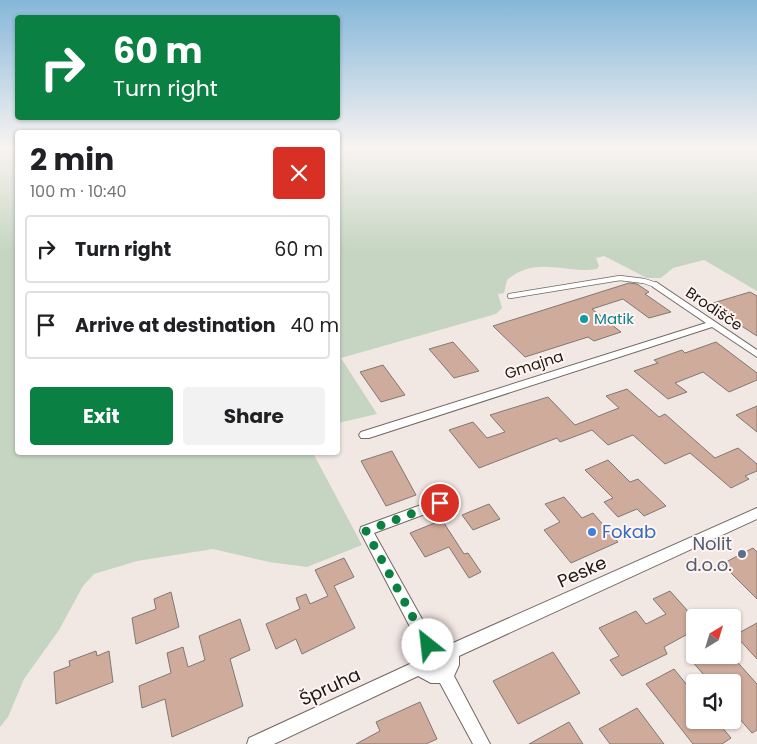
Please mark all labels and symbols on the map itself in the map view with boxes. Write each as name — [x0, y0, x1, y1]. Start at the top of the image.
street label: Brodišče — [682, 282, 747, 335]
place label: Matik — [594, 308, 634, 329]
marker: Matik — [578, 313, 590, 325]
street label: Gmajna — [502, 345, 566, 384]
pin — [419, 482, 461, 524]
place label: Fokab — [602, 519, 656, 544]
marker: Fokab — [586, 526, 598, 538]
place label: Nolit d.o.o. — [685, 531, 732, 577]
marker: Nolit d.o.o. — [736, 548, 748, 560]
street label: Peske — [553, 550, 610, 593]
north arrow — [686, 609, 741, 664]
position arrow — [401, 618, 453, 670]
street label: Špruha — [295, 662, 364, 712]

